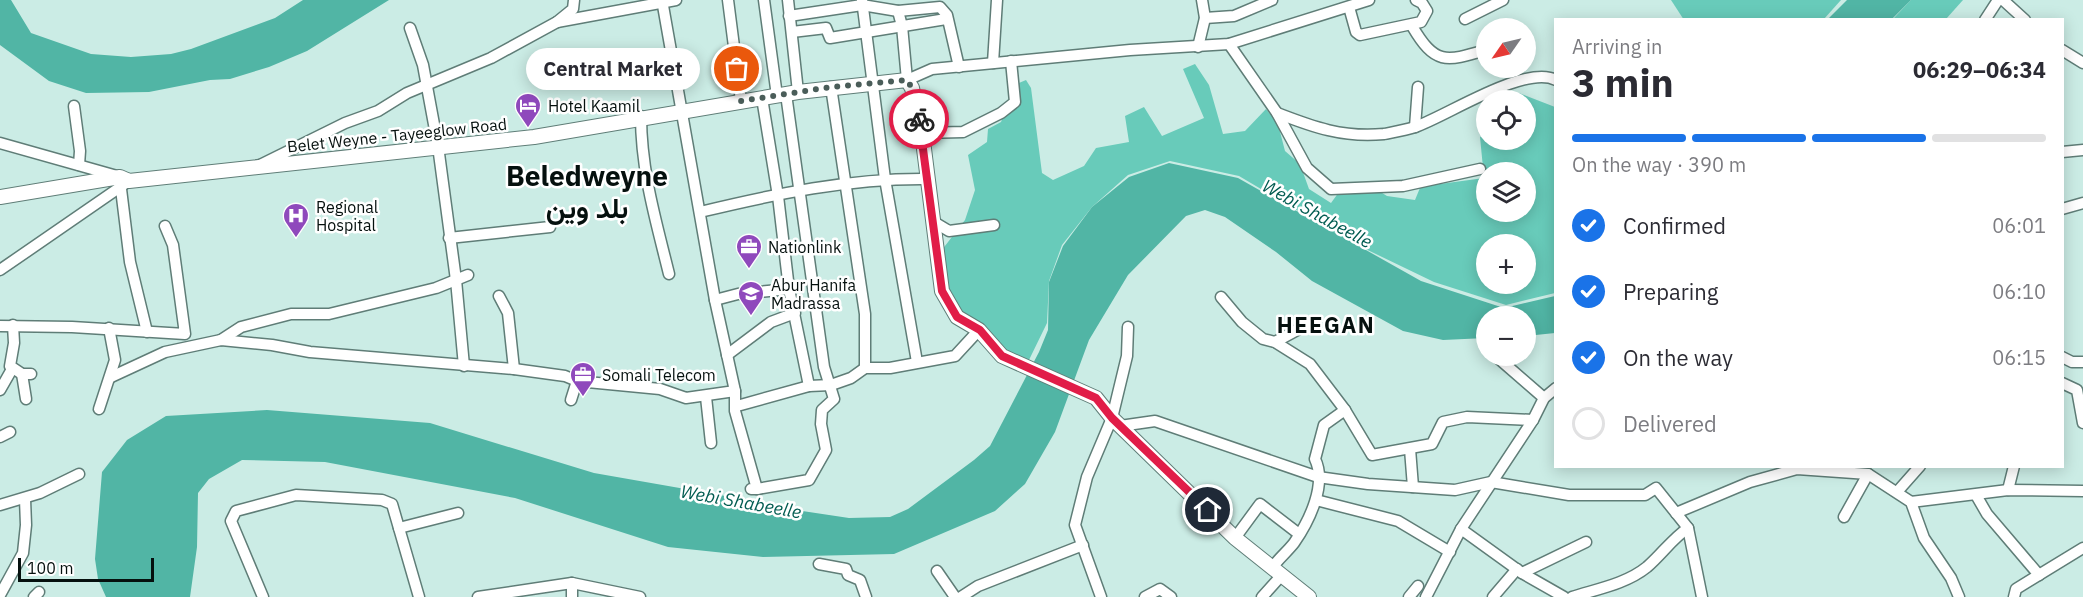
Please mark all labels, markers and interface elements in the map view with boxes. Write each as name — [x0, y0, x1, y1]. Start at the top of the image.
north arrow — [1476, 18, 1536, 78]
map controls — [1476, 18, 1536, 366]
text: Arriving in — [1572, 33, 1662, 60]
pin — [711, 43, 762, 94]
callout: Central Market — [527, 48, 701, 90]
icon: bag — [720, 52, 753, 85]
text: Central Market — [543, 55, 683, 82]
text: 06:29–06:34 — [1913, 55, 2046, 84]
text: 3 min — [1572, 57, 1674, 108]
courier — [889, 89, 949, 149]
button: locate — [1476, 90, 1536, 150]
hotel icon: Hotel Kaamil — [513, 91, 543, 129]
place label: Hotel Kaamil — [548, 96, 640, 116]
icon: bike — [903, 103, 936, 136]
street label: Belet Weyne - Tayeeglow Road — [286, 114, 508, 156]
text: On the way · 390 m — [1572, 151, 1746, 178]
district label: Beledweyne بلد وين — [506, 157, 668, 226]
button: layers — [1476, 162, 1536, 222]
water label: Webi Shabeelle — [1258, 174, 1376, 253]
place label: Regional Hospital — [316, 197, 378, 235]
hospital icon: Regional Hospital — [281, 201, 311, 239]
icon: check — [1572, 209, 1605, 242]
text: Confirmed — [1623, 211, 1726, 240]
text: 06:01 — [1992, 212, 2046, 239]
office icon: Nationlink — [734, 232, 764, 270]
button: + — [1476, 234, 1536, 294]
place label: Nationlink — [768, 237, 842, 257]
place label: Abur Hanifa Madrassa — [771, 275, 856, 313]
icon: check — [1572, 275, 1605, 308]
text: Preparing — [1623, 277, 1718, 306]
text: 06:10 — [1992, 278, 2046, 305]
school or university icon: Abur Hanifa Madrassa — [736, 279, 766, 317]
button: − — [1476, 306, 1536, 366]
district label: HEEGAN — [1277, 310, 1375, 339]
icon: check — [1572, 341, 1605, 374]
text: On the way — [1623, 343, 1733, 372]
text: 06:15 — [1992, 344, 2046, 371]
office icon: Somali Telecom — [568, 360, 598, 398]
place label: Somali Telecom — [602, 365, 716, 385]
text: Delivered — [1623, 409, 1717, 438]
water label: Webi Shabeelle — [679, 480, 803, 523]
pin — [1182, 484, 1233, 535]
icon: home — [1191, 493, 1224, 526]
scale bar — [18, 555, 154, 582]
text: 100 m — [27, 558, 74, 578]

